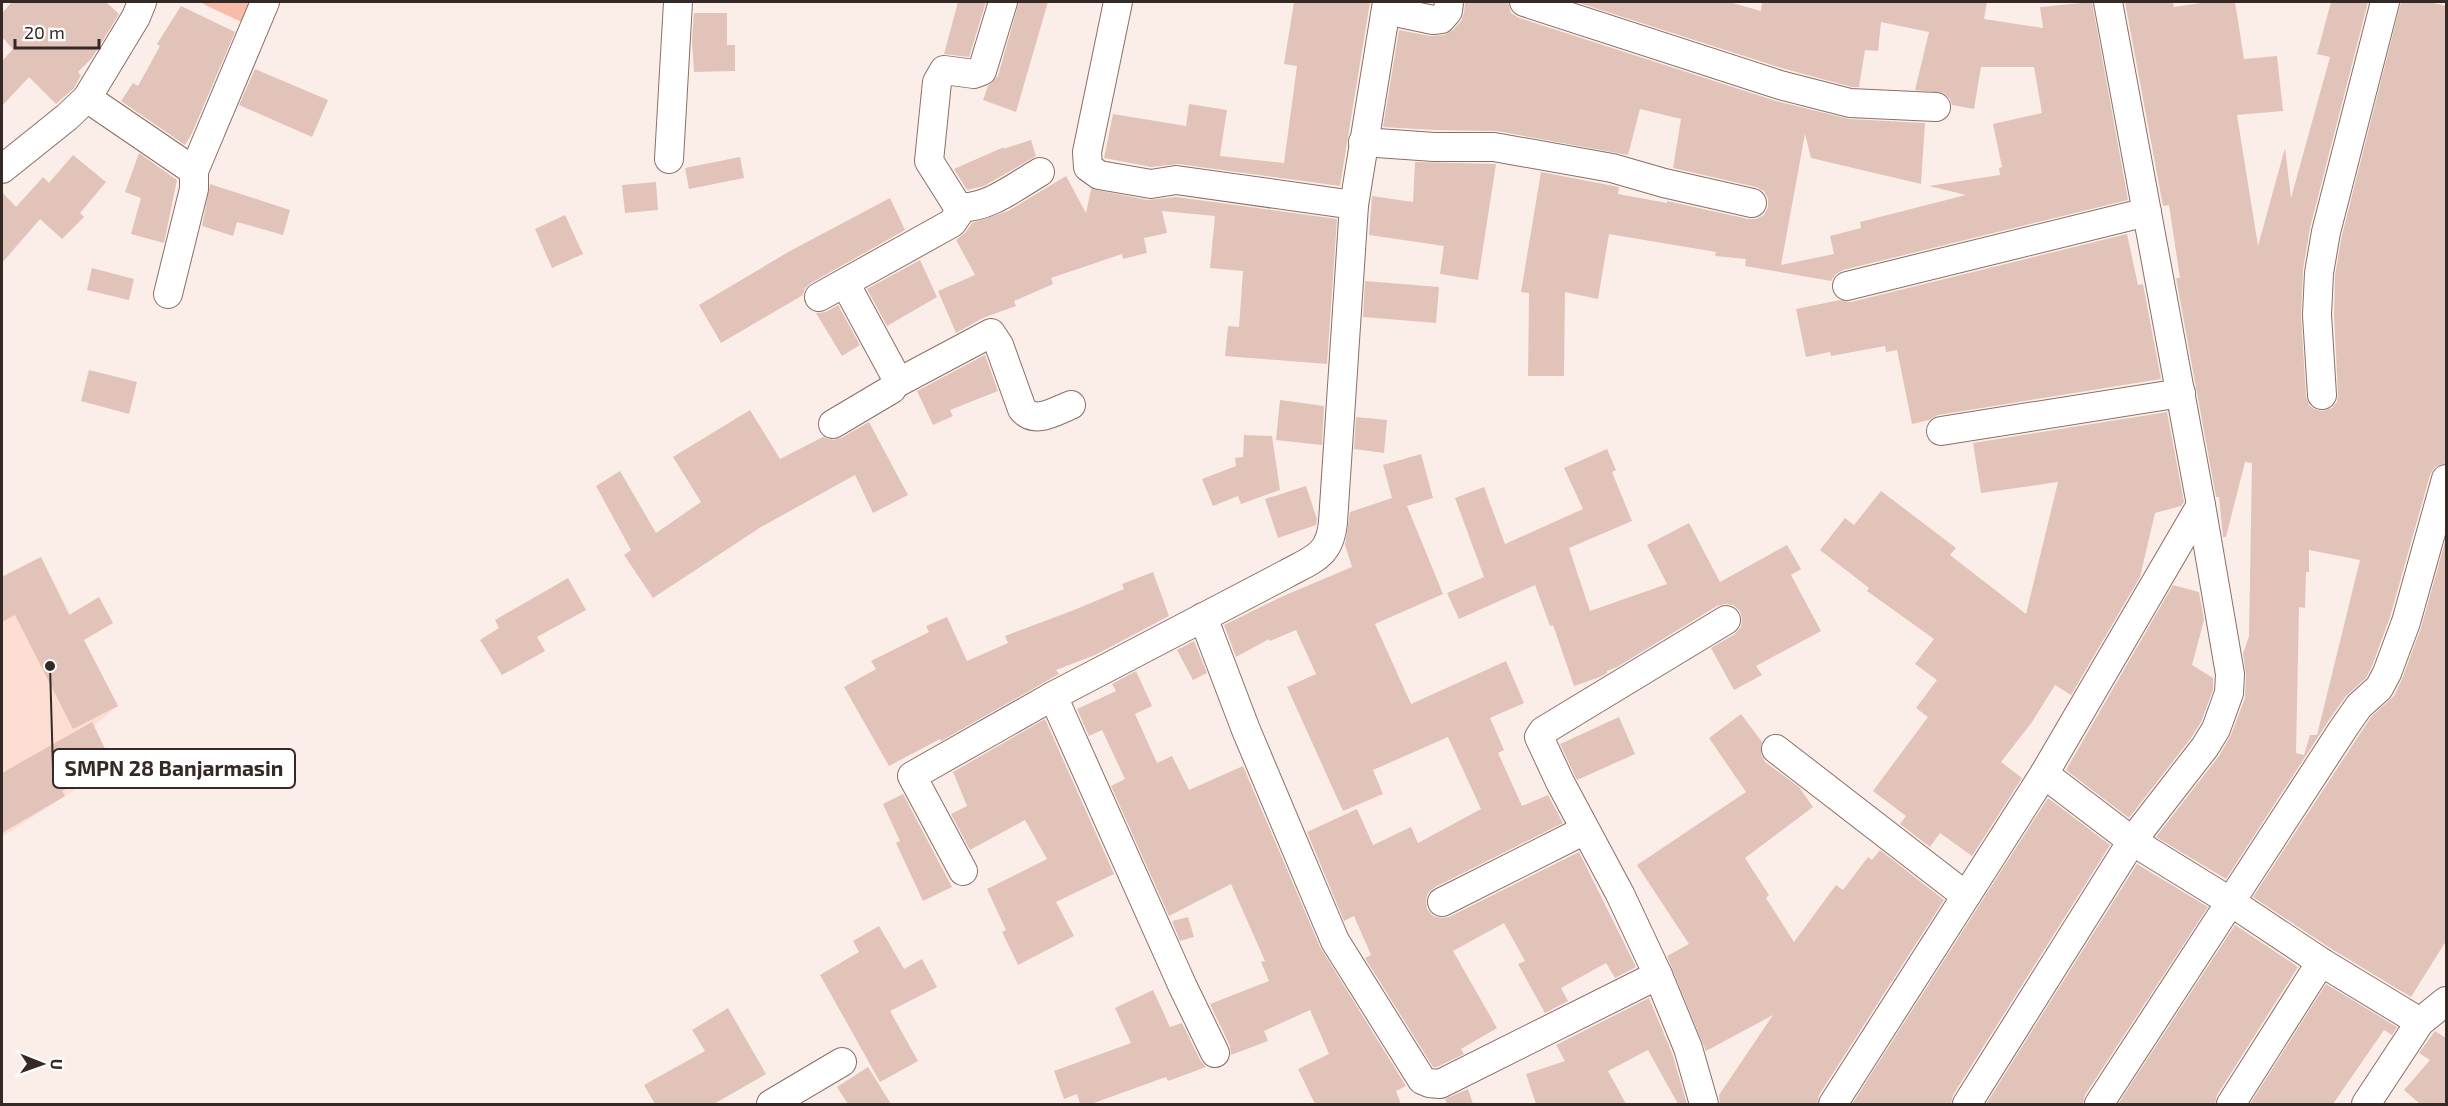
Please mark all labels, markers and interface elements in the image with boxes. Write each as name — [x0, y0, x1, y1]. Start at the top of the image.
scale bar — [15, 12, 99, 50]
text: 20 m — [24, 21, 65, 43]
callout: SMPN 28 Banjarmasin — [53, 749, 295, 788]
text: SMPN 28 Banjarmasin — [65, 755, 283, 780]
north arrow — [12, 1034, 72, 1094]
text: U — [48, 1059, 67, 1070]

